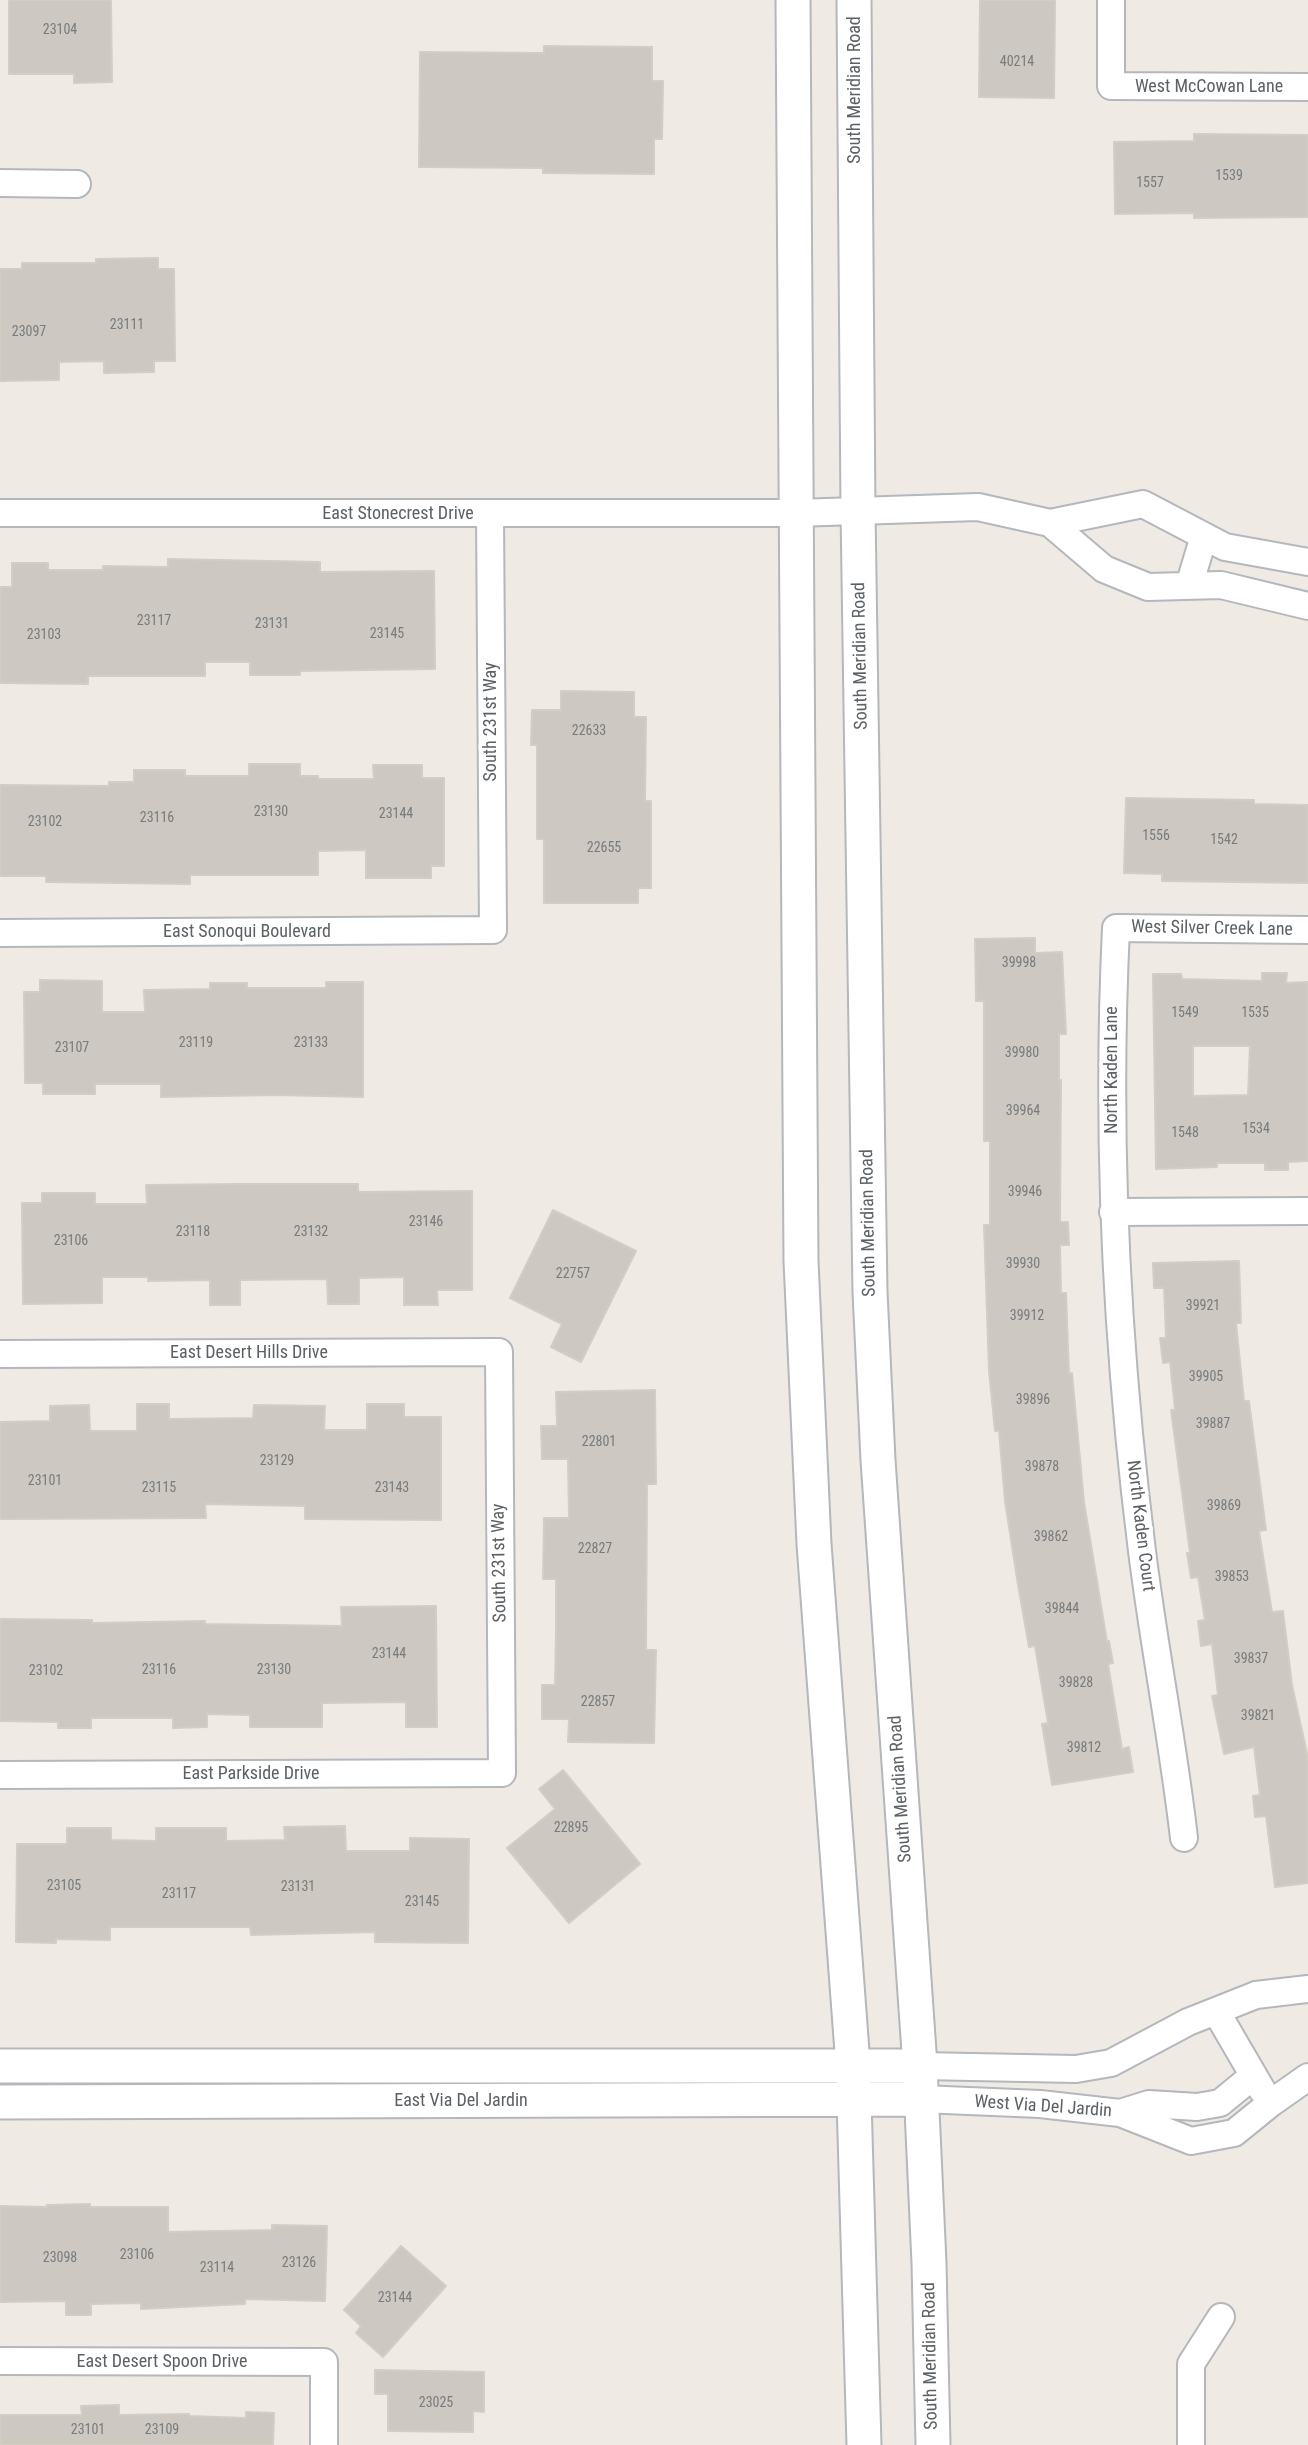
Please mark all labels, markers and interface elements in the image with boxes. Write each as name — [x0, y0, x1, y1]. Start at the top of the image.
street label: South Meridian Road — [844, 16, 866, 164]
house number: 23104 — [43, 22, 77, 38]
house number: 40214 — [1000, 54, 1034, 70]
street label: West McCowan Lane — [1135, 76, 1283, 98]
house number: 1539 — [1215, 168, 1243, 184]
house number: 1557 — [1136, 175, 1164, 191]
house number: 23111 — [110, 317, 144, 333]
house number: 23097 — [12, 324, 46, 340]
street label: East Stonecrest Drive — [322, 503, 474, 525]
street label: South Meridian Road — [849, 582, 873, 730]
house number: 23117 — [137, 613, 171, 629]
house number: 23131 — [255, 616, 289, 632]
house number: 23145 — [370, 626, 404, 642]
house number: 23103 — [27, 627, 61, 643]
street label: South 231st Way — [480, 663, 502, 781]
house number: 22633 — [572, 723, 606, 739]
house number: 23130 — [254, 804, 288, 820]
house number: 23144 — [379, 806, 413, 822]
house number: 23116 — [140, 810, 174, 826]
house number: 23102 — [28, 814, 62, 830]
house number: 1556 — [1142, 828, 1170, 844]
house number: 1542 — [1210, 832, 1238, 848]
house number: 22655 — [587, 840, 621, 856]
street label: West Silver Creek Lane — [1131, 917, 1293, 941]
street label: East Sonoqui Boulevard — [163, 921, 331, 943]
house number: 39998 — [1002, 955, 1036, 971]
house number: 1549 — [1171, 1005, 1199, 1021]
house number: 1535 — [1241, 1005, 1269, 1021]
street label: North Kaden Lane — [1101, 1006, 1123, 1134]
house number: 23119 — [179, 1035, 213, 1051]
house number: 23133 — [294, 1035, 328, 1051]
house number: 23107 — [55, 1040, 89, 1056]
house number: 39980 — [1005, 1045, 1039, 1061]
house number: 39964 — [1006, 1103, 1040, 1119]
house number: 1534 — [1242, 1121, 1270, 1137]
house number: 1548 — [1171, 1125, 1199, 1141]
street label: South Meridian Road — [857, 1149, 881, 1297]
house number: 39946 — [1008, 1184, 1042, 1200]
house number: 23146 — [409, 1214, 443, 1230]
house number: 23118 — [176, 1224, 210, 1240]
house number: 23132 — [294, 1224, 328, 1240]
house number: 23106 — [54, 1233, 88, 1249]
house number: 39930 — [1006, 1256, 1040, 1272]
house number: 22757 — [556, 1266, 590, 1282]
house number: 39921 — [1186, 1298, 1220, 1314]
house number: 39912 — [1010, 1308, 1044, 1324]
street label: East Desert Hills Drive — [170, 1342, 328, 1364]
house number: 39905 — [1189, 1369, 1223, 1385]
house number: 39896 — [1016, 1392, 1050, 1408]
house number: 39887 — [1196, 1416, 1230, 1432]
house number: 22801 — [582, 1434, 616, 1450]
house number: 23129 — [260, 1453, 294, 1469]
house number: 39878 — [1025, 1459, 1059, 1475]
street label: North Kaden Court — [1121, 1459, 1159, 1593]
house number: 23101 — [28, 1473, 62, 1489]
house number: 23115 — [142, 1480, 176, 1496]
house number: 23143 — [375, 1480, 409, 1496]
house number: 39869 — [1207, 1498, 1241, 1514]
street label: South 231st Way — [488, 1503, 512, 1623]
house number: 39862 — [1034, 1529, 1068, 1545]
house number: 22827 — [578, 1541, 612, 1557]
house number: 39853 — [1215, 1569, 1249, 1585]
house number: 39844 — [1045, 1601, 1079, 1617]
house number: 23144 — [372, 1646, 406, 1662]
house number: 39837 — [1234, 1651, 1268, 1667]
house number: 23116 — [142, 1662, 176, 1678]
house number: 23130 — [257, 1662, 291, 1678]
house number: 23102 — [29, 1663, 63, 1679]
house number: 39828 — [1059, 1675, 1093, 1691]
house number: 22857 — [581, 1694, 615, 1710]
house number: 39821 — [1241, 1708, 1275, 1724]
street label: South Meridian Road — [885, 1715, 917, 1863]
house number: 39812 — [1067, 1740, 1101, 1756]
street label: East Parkside Drive — [182, 1763, 320, 1785]
house number: 22895 — [554, 1820, 588, 1836]
house number: 23105 — [47, 1878, 81, 1894]
house number: 23131 — [281, 1879, 315, 1895]
house number: 23117 — [162, 1886, 196, 1902]
house number: 23145 — [405, 1894, 439, 1910]
street label: East Via Del Jardin — [394, 2090, 528, 2112]
street label: West Via Del Jardin — [973, 2091, 1113, 2123]
house number: 23106 — [120, 2247, 154, 2263]
house number: 23098 — [43, 2250, 77, 2266]
house number: 23126 — [282, 2255, 316, 2271]
house number: 23114 — [200, 2260, 234, 2276]
street label: South Meridian Road — [919, 2282, 943, 2430]
house number: 23144 — [378, 2290, 412, 2306]
street label: East Desert Spoon Drive — [76, 2351, 248, 2373]
house number: 23025 — [419, 2395, 453, 2411]
house number: 23101 — [71, 2422, 105, 2438]
house number: 23109 — [145, 2422, 179, 2438]

